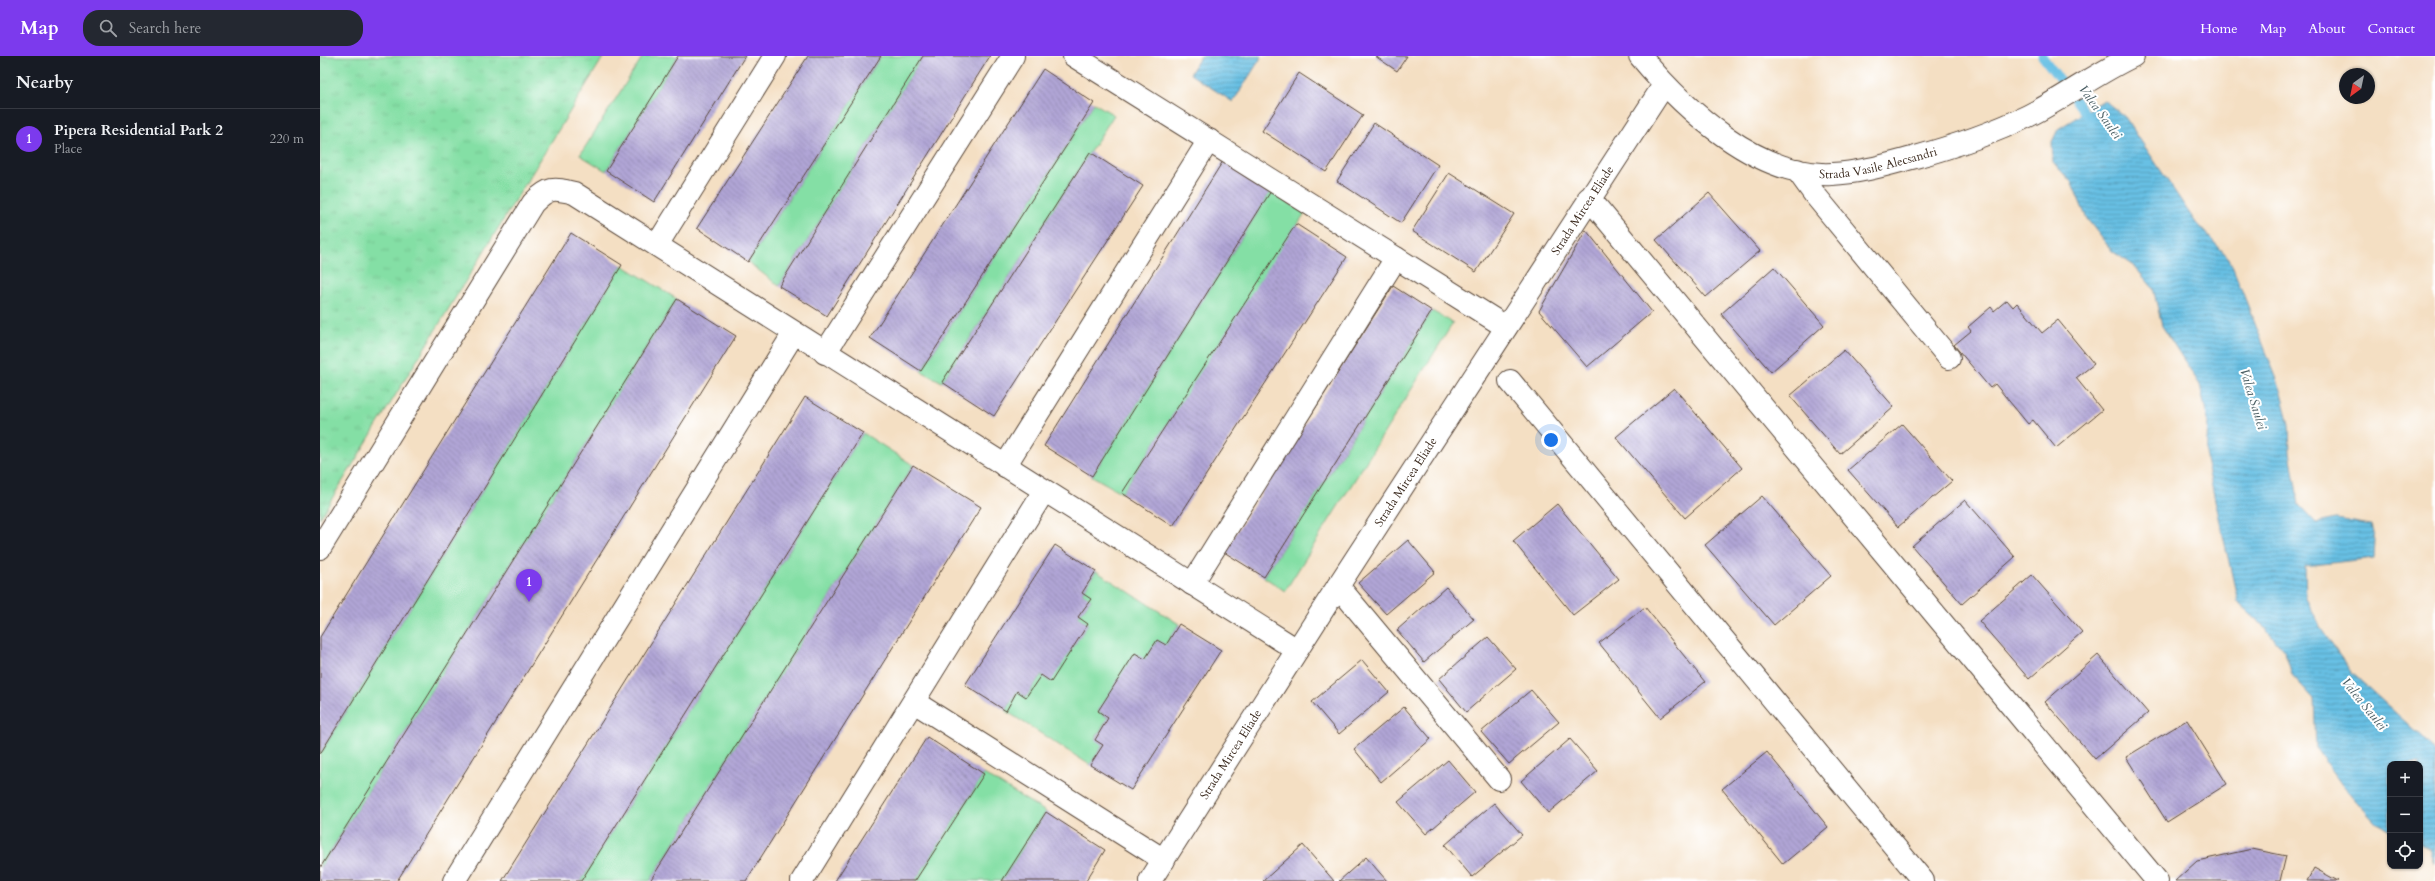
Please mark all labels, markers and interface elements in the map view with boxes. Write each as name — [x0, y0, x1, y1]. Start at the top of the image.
search box — [83, 10, 363, 46]
text: Map — [20, 15, 59, 41]
icon: search — [97, 17, 119, 39]
text: Search here — [129, 18, 201, 38]
text: Home — [2200, 19, 2238, 38]
text: Map — [2260, 19, 2286, 38]
text: About — [2308, 19, 2345, 38]
text: Contact — [2367, 19, 2415, 38]
north arrow — [2339, 68, 2375, 104]
text: Nearby — [16, 71, 73, 94]
water label: Valea Saulei — [2074, 81, 2126, 143]
text: Pipera Residential Park 2 — [54, 120, 223, 140]
text: 1 — [26, 130, 32, 148]
text: 220 m — [270, 130, 304, 148]
text: Place — [54, 140, 82, 158]
street label: Strada Vasile Alecsandri — [1819, 143, 1939, 182]
street label: Strada Mircea Eliade — [1548, 163, 1617, 258]
water label: Valea Saulei — [2235, 366, 2271, 432]
your location — [1541, 430, 1561, 450]
street label: Strada Mircea Eliade — [1371, 434, 1441, 530]
pin: 1 — [516, 569, 542, 602]
water label: Valea Saulei — [2337, 674, 2391, 735]
street label: Strada Mircea Eliade — [1196, 707, 1265, 802]
map controls — [2387, 761, 2423, 869]
button: + — [2387, 761, 2423, 797]
button: − — [2387, 797, 2423, 833]
button: locate — [2387, 833, 2423, 869]

